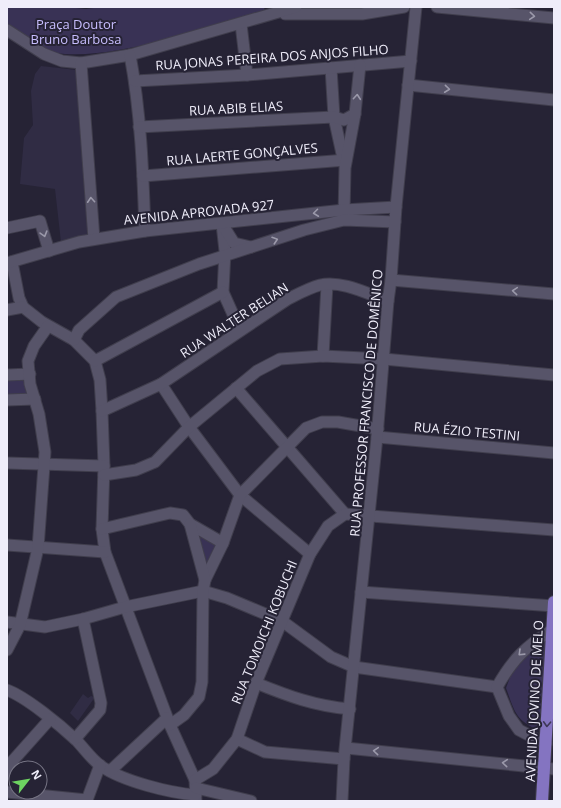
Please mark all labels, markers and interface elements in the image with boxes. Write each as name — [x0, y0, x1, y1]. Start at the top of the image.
one-way arrow — [529, 11, 535, 20]
park label: Praça Doutor Bruno Barbosa — [31, 15, 121, 48]
street label: RUA JONAS PEREIRA DOS ANJOS FILHO — [155, 40, 389, 74]
one-way arrow — [444, 84, 450, 93]
one-way arrow — [352, 94, 361, 100]
street label: RUA ABIB ELIAS — [189, 97, 283, 119]
street label: RUA LAERTE GONÇALVES — [166, 138, 318, 170]
street label: AVENIDA APROVADA 927 — [123, 195, 275, 229]
one-way arrow — [87, 197, 96, 203]
one-way arrow — [313, 208, 319, 217]
one-way arrow — [39, 230, 48, 237]
one-way arrow — [272, 236, 279, 245]
street label: RUA PROFESSOR FRANCISCO DE DOMÊNICO — [345, 269, 387, 537]
street label: RUA WALTER BELIAN — [176, 278, 292, 362]
one-way arrow — [512, 286, 518, 295]
street label: RUA ÉZIO TESTINI — [413, 417, 521, 445]
street label: RUA TOMOICHI KOBUCHI — [227, 557, 301, 707]
street label: AVENIDA JOVINO DE MELO — [521, 620, 547, 782]
one-way arrow — [518, 648, 526, 656]
one-way arrow — [542, 721, 551, 727]
one-way arrow — [373, 746, 379, 755]
one-way arrow — [502, 759, 508, 768]
north arrow — [8, 760, 48, 800]
text: N — [28, 767, 46, 782]

